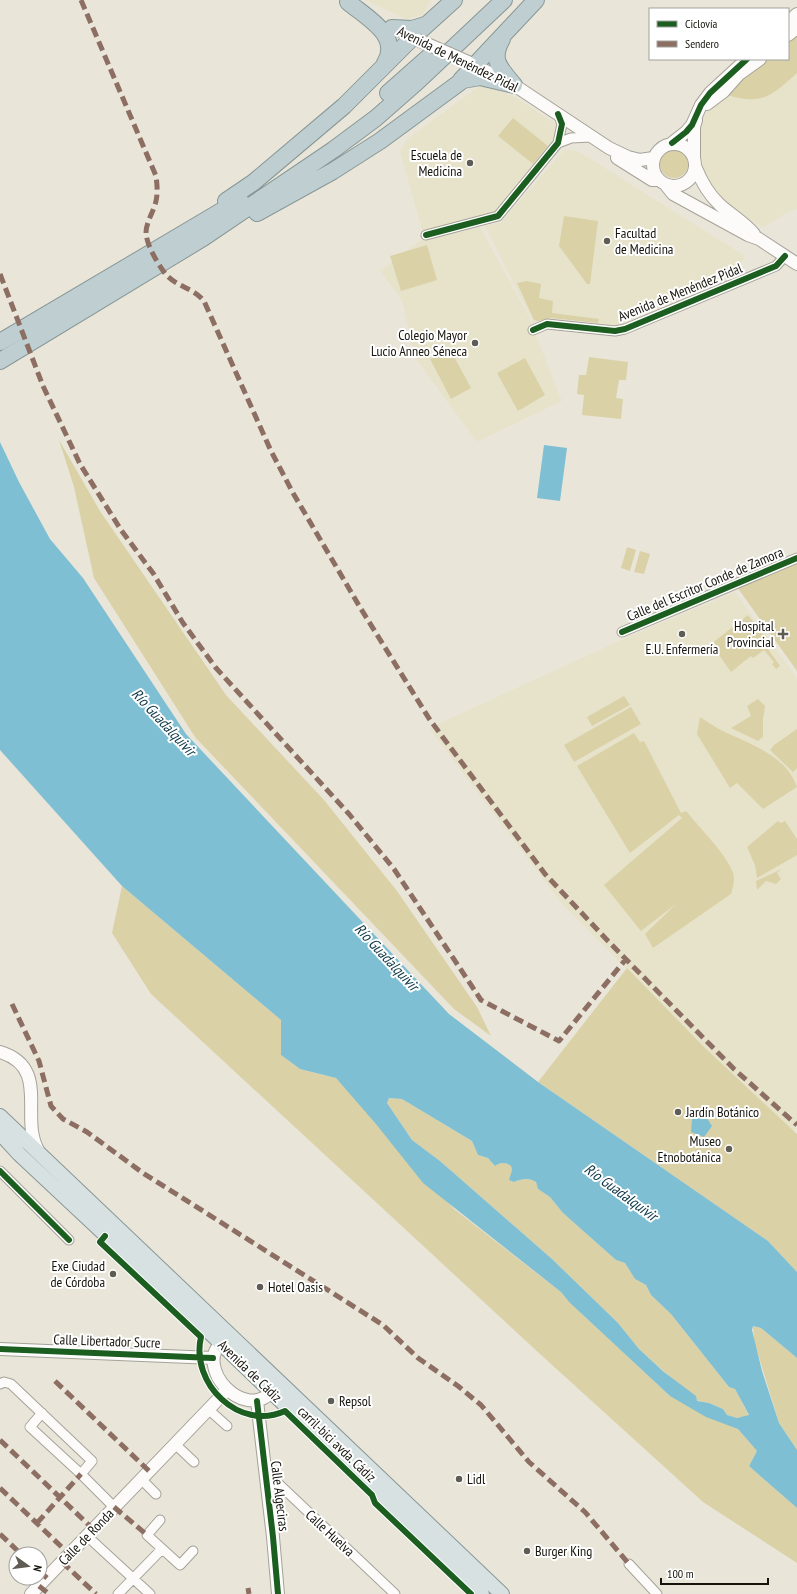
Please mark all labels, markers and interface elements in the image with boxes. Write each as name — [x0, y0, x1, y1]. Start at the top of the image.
legend — [649, 8, 789, 60]
text: Ciclovía — [685, 16, 717, 31]
street label: Avenida de Menéndez Pidal — [395, 22, 522, 96]
text: Sendero — [685, 36, 719, 51]
place label: Escuela de Medicina — [411, 146, 462, 180]
marker: Escuela de Medicina — [465, 158, 475, 168]
place label: Facultad de Medicina — [615, 224, 673, 258]
marker: Facultad de Medicina — [602, 236, 612, 246]
street label: Avenida de Menéndez Pidal — [615, 259, 745, 325]
place label: Colegio Mayor Lucio Anneo Séneca — [371, 326, 467, 360]
marker: Colegio Mayor Lucio Anneo Séneca — [470, 338, 480, 348]
street label: Calle del Escritor Conde de Zamora — [624, 543, 786, 625]
place label: Hospital Provincial — [727, 617, 775, 651]
marker: Hospital Provincial — [777, 628, 789, 640]
marker: E.U. Enfermería — [677, 629, 687, 639]
place label: E.U. Enfermería — [646, 640, 718, 658]
water label: Río Guadalquivir — [128, 684, 201, 761]
water label: Río Guadalquivir — [351, 919, 424, 996]
place label: Jardín Botánico — [685, 1103, 759, 1121]
marker: Jardín Botánico — [673, 1107, 683, 1117]
place label: Museo Etnobotánica — [658, 1132, 721, 1166]
marker: Museo Etnobotánica — [724, 1144, 734, 1154]
water label: Río Guadalquivir — [581, 1159, 663, 1226]
place label: Exe Ciudad de Córdoba — [50, 1257, 105, 1291]
marker: Exe Ciudad de Córdoba — [108, 1269, 118, 1279]
place label: Hotel Oasis — [268, 1278, 323, 1296]
marker: Hotel Oasis — [255, 1282, 265, 1292]
street label: Calle Libertador Sucre — [53, 1330, 161, 1352]
street label: Avenida de Cádiz — [214, 1336, 286, 1406]
place label: Repsol — [339, 1392, 372, 1410]
marker: Repsol — [326, 1396, 336, 1406]
street label: carril-bici avda. Cádiz — [294, 1402, 380, 1486]
street label: Calle Algeciras — [267, 1460, 293, 1532]
place label: Lidl — [467, 1470, 486, 1488]
marker: Lidl — [454, 1474, 464, 1484]
street label: Calle de Ronda — [55, 1505, 117, 1569]
street label: Calle Huelva — [302, 1506, 358, 1560]
place label: Burger King — [535, 1542, 592, 1560]
north arrow — [8, 1546, 48, 1586]
marker: Burger King — [522, 1546, 532, 1556]
scale bar — [661, 1560, 768, 1586]
text: N — [30, 1564, 45, 1573]
text: 100 m — [667, 1566, 694, 1581]

